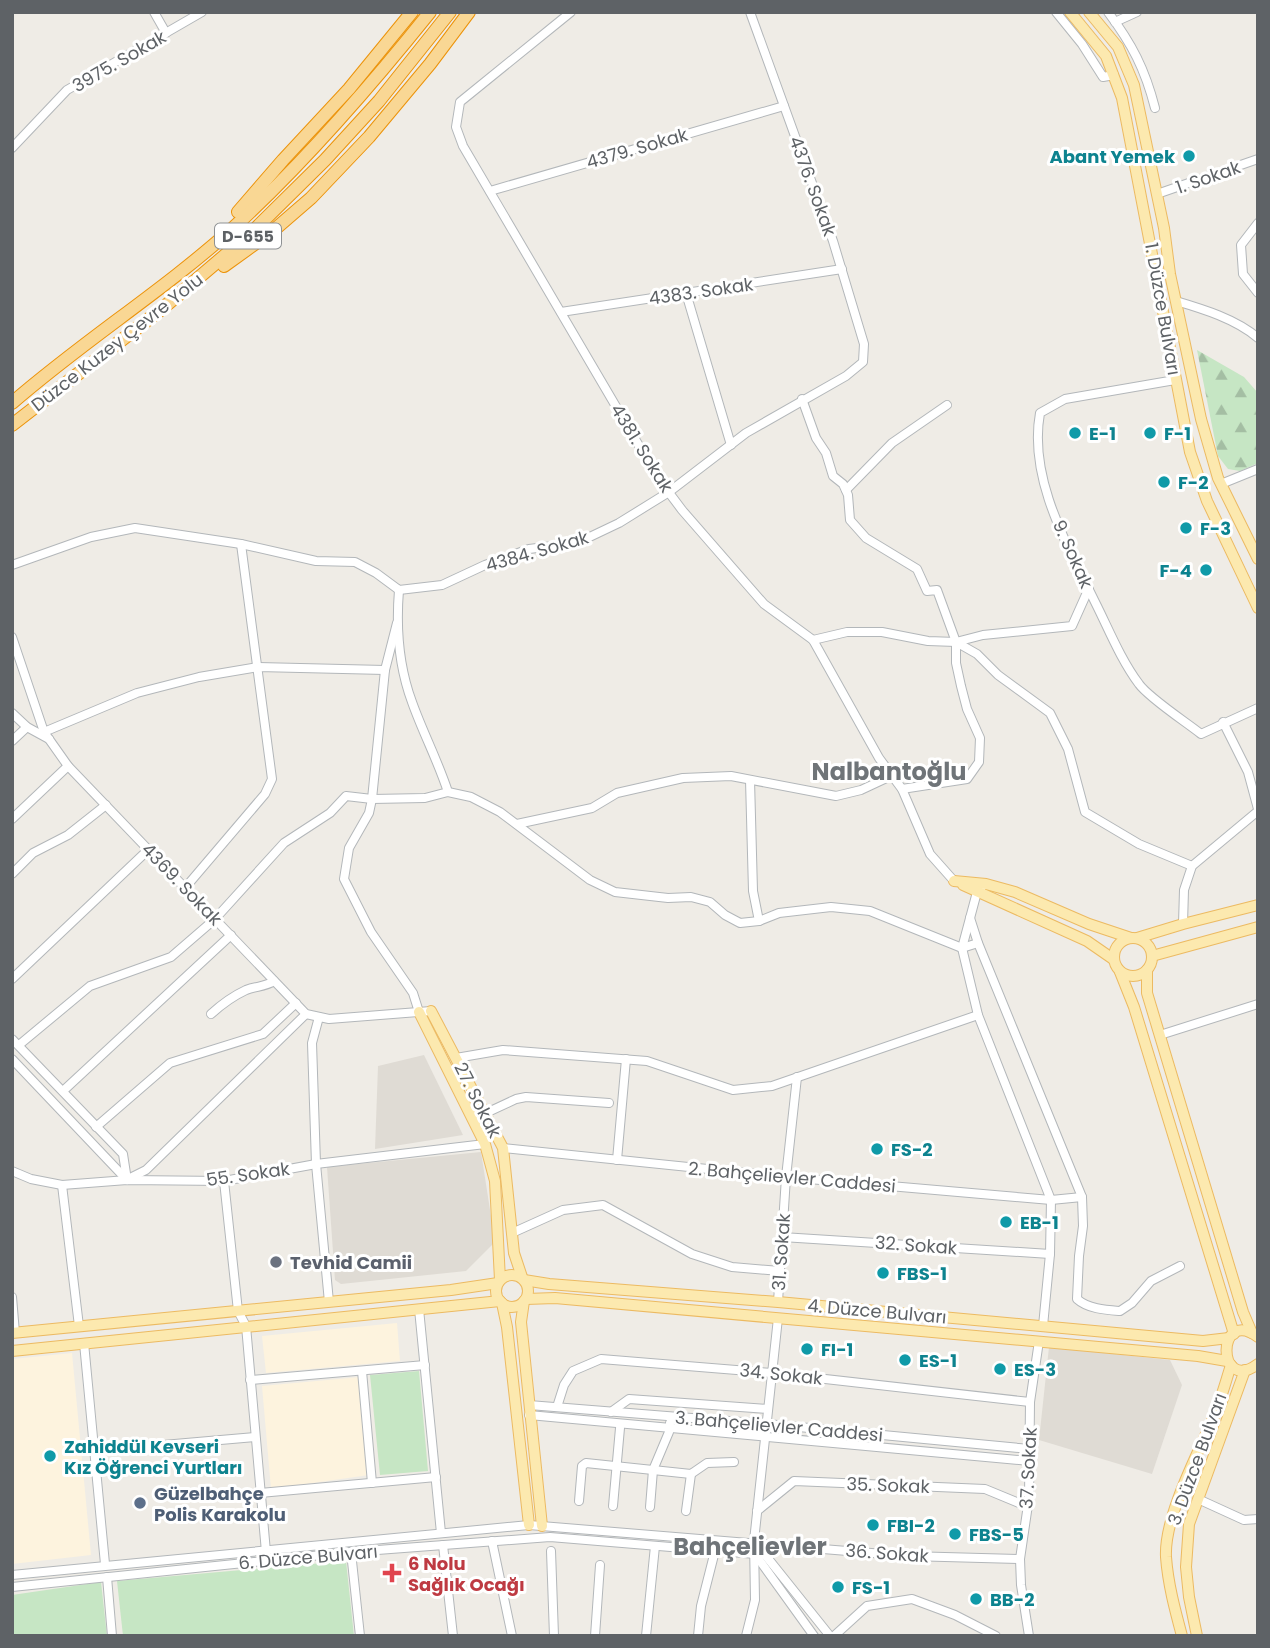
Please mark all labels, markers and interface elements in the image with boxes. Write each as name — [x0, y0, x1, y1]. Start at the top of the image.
street label: 3975. Sokak — [68, 24, 171, 98]
street label: 4379. Sokak — [583, 121, 691, 174]
street label: 4376. Sokak — [783, 133, 843, 240]
place label: Abant Yemek — [1050, 144, 1176, 169]
marker: Abant Yemek — [1181, 148, 1197, 164]
street label: 1. Sokak — [1172, 154, 1245, 200]
road number: D-655 — [215, 224, 281, 248]
street label: 1. Düzce Bulvarı — [1139, 241, 1187, 377]
street label: Düzce Kuzey Çevre Yolu — [26, 267, 208, 417]
street label: 4383. Sokak — [647, 271, 756, 311]
street label: 4381. Sokak — [605, 399, 680, 498]
place label: E-1 — [1089, 421, 1116, 446]
place label: F-1 — [1164, 421, 1191, 446]
marker: E-1 — [1067, 425, 1083, 441]
marker: F-1 — [1142, 425, 1158, 441]
place label: F-2 — [1178, 470, 1209, 495]
marker: F-2 — [1156, 474, 1172, 490]
street label: 9. Sokak — [1047, 516, 1100, 593]
place label: F-3 — [1200, 516, 1231, 541]
marker: F-3 — [1178, 520, 1194, 536]
street label: 4384. Sokak — [483, 524, 592, 578]
place label: F-4 — [1160, 558, 1192, 583]
marker: F-4 — [1198, 562, 1214, 578]
district label: Nalbantoğlu — [812, 755, 966, 788]
street label: 4369. Sokak — [136, 837, 228, 931]
street label: 27. Sokak — [448, 1058, 508, 1143]
place label: FS-2 — [891, 1137, 933, 1162]
marker: FS-2 — [869, 1141, 885, 1157]
street label: 2. Bahçelievler Caddesi — [687, 1155, 897, 1199]
street label: 55. Sokak — [205, 1156, 292, 1192]
place label: EB-1 — [1020, 1210, 1059, 1235]
street label: 31. Sokak — [766, 1212, 796, 1292]
marker: EB-1 — [998, 1214, 1014, 1230]
street label: 32. Sokak — [874, 1230, 959, 1260]
place label: Tevhid Camii — [290, 1250, 412, 1275]
marker: Tevhid Camii — [268, 1254, 284, 1270]
place label: FBS-1 — [897, 1261, 947, 1286]
marker: FBS-1 — [875, 1265, 891, 1281]
street label: 4. Düzce Bulvarı — [806, 1292, 948, 1330]
place label: FI-1 — [821, 1337, 853, 1362]
marker: FI-1 — [799, 1341, 815, 1357]
place label: ES-1 — [919, 1348, 957, 1373]
marker: ES-1 — [897, 1352, 913, 1368]
street label: 34. Sokak — [738, 1357, 824, 1391]
place label: ES-3 — [1014, 1357, 1056, 1382]
marker: ES-3 — [992, 1361, 1008, 1377]
street label: 3. Düzce Bulvarı — [1161, 1389, 1233, 1529]
street label: 3. Bahçelievler Caddesi — [674, 1404, 884, 1448]
street label: 37. Sokak — [1013, 1426, 1043, 1510]
place label: Zahiddül Kevseri Kız Öğrenci Yurtları — [64, 1434, 243, 1480]
marker: Zahiddül Kevseri Kız Öğrenci Yurtları — [42, 1448, 58, 1464]
street label: 35. Sokak — [846, 1471, 931, 1499]
place label: Güzelbahçe Polis Karakolu — [154, 1481, 286, 1527]
marker: Güzelbahçe Polis Karakolu — [132, 1495, 148, 1511]
place label: FBI-2 — [887, 1513, 935, 1538]
marker: FBI-2 — [865, 1517, 881, 1533]
place label: FBS-5 — [969, 1522, 1024, 1547]
marker: FBS-5 — [947, 1526, 963, 1542]
district label: Bahçelievler — [673, 1530, 827, 1563]
street label: 6. Düzce Bulvarı — [237, 1538, 379, 1576]
street label: 36. Sokak — [845, 1538, 930, 1568]
place label: 6 Nolu Sağlık Ocağı — [408, 1551, 525, 1597]
marker: 6 Nolu Sağlık Ocağı — [382, 1563, 402, 1583]
place label: FS-1 — [852, 1575, 890, 1600]
marker: FS-1 — [830, 1579, 846, 1595]
place label: BB-2 — [990, 1587, 1034, 1612]
marker: BB-2 — [968, 1591, 984, 1607]

